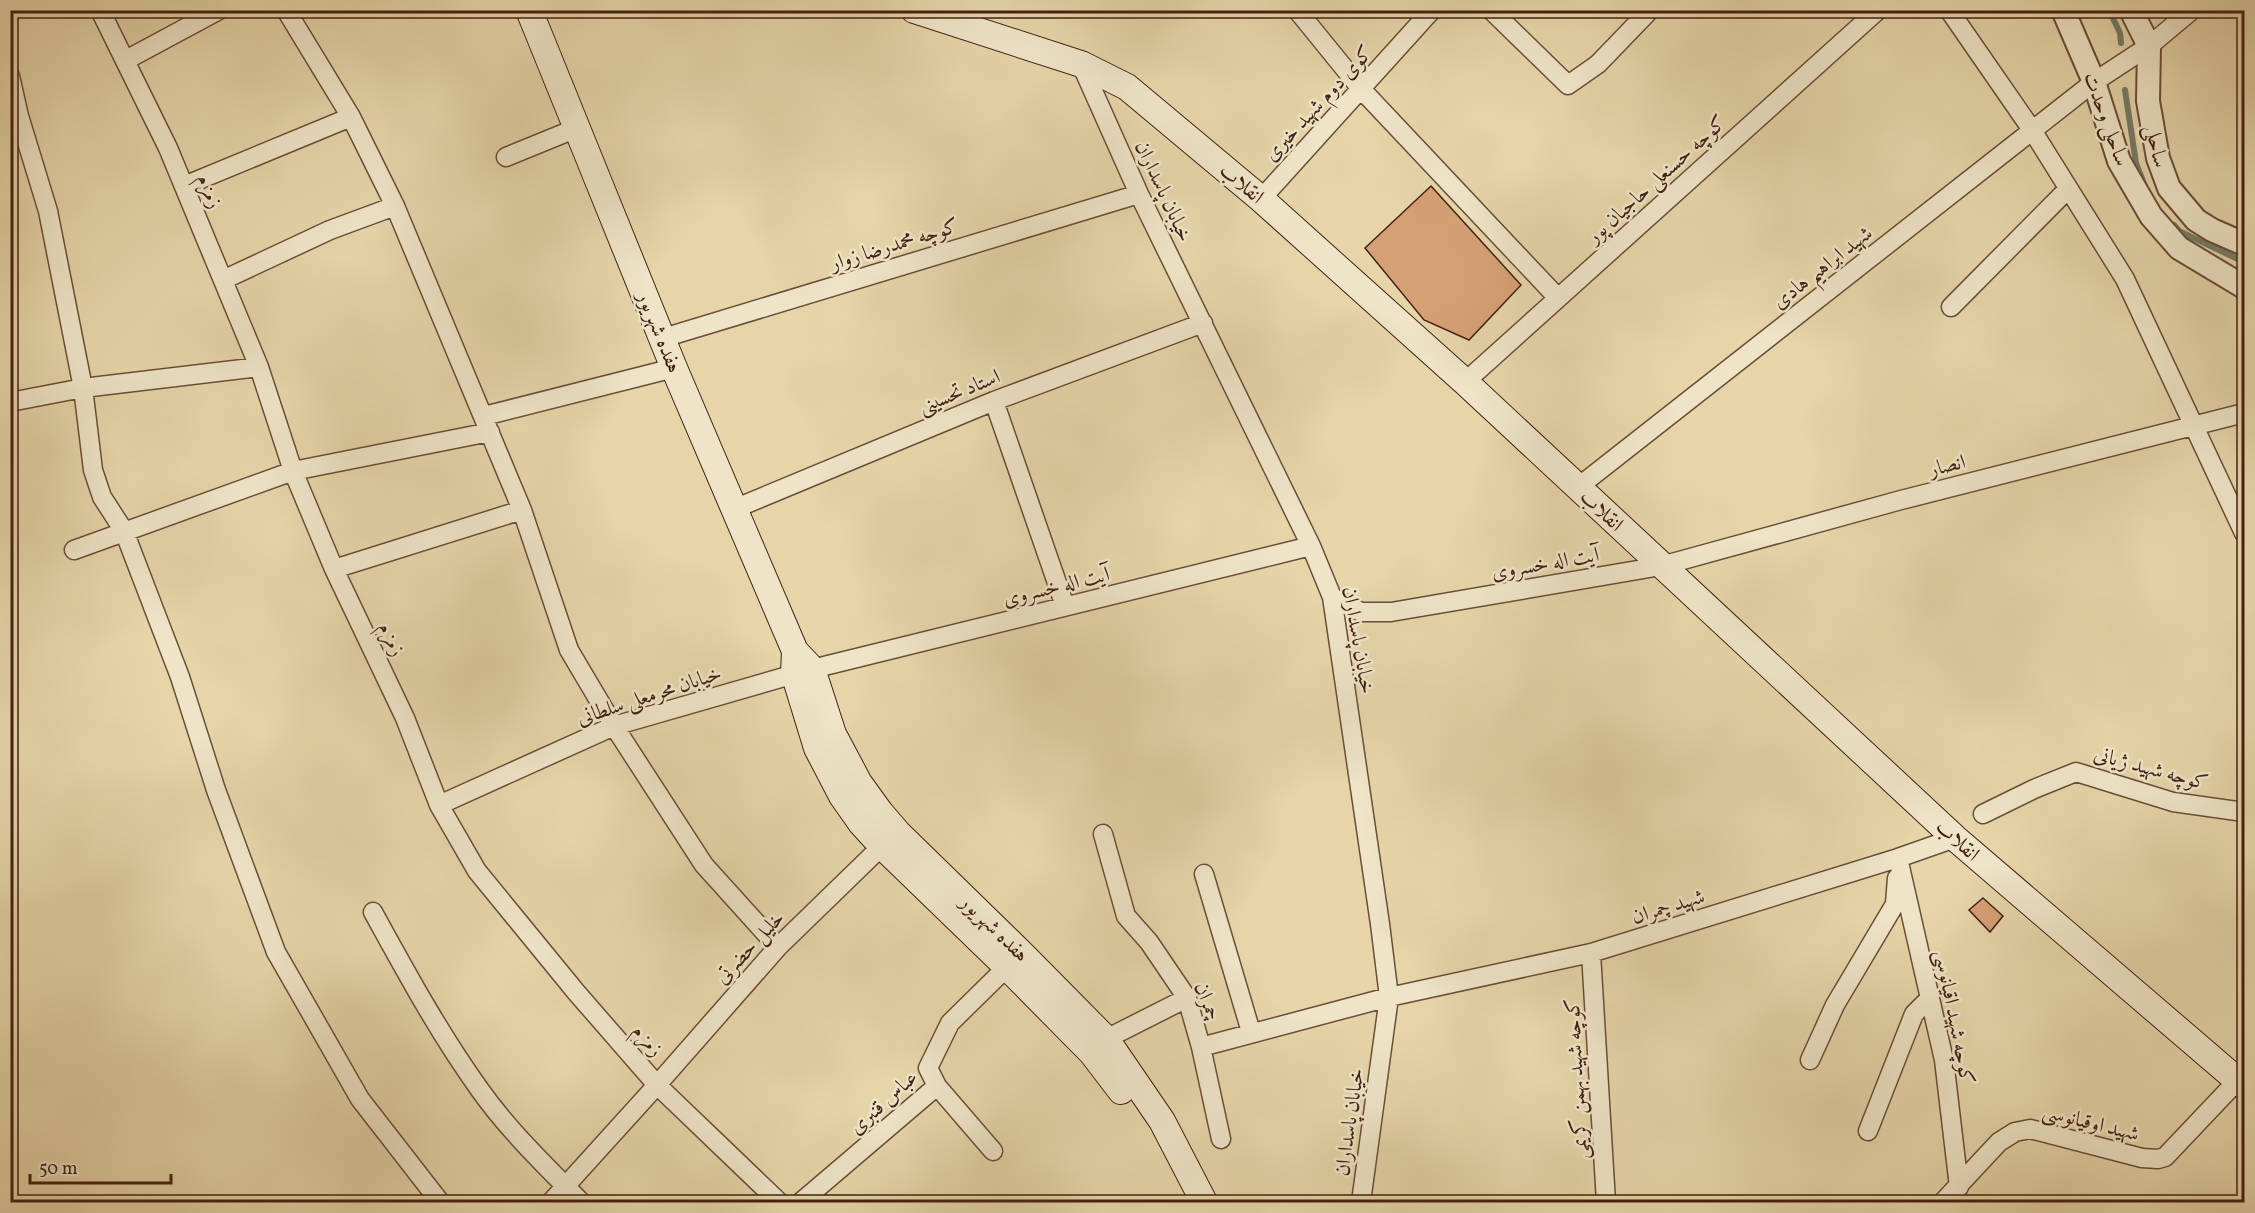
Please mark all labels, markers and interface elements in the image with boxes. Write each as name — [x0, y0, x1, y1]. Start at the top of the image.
street label: کوی دوم شهید خیری — [1258, 40, 1382, 170]
street label: ساحلی وحدت — [2075, 68, 2136, 171]
street label: کوچه حسنعلی حاجیان پور — [1579, 109, 1733, 252]
street label: ساحلی — [2137, 122, 2175, 171]
street label: خیابان پاسداران — [1127, 136, 1199, 247]
street label: انقلاب — [1212, 157, 1270, 211]
street label: زمزم — [187, 170, 229, 214]
street label: کوچه محمدرضا زوار — [825, 212, 962, 279]
street label: شهید ابراهیم هادی — [1767, 220, 1882, 321]
street label: هفده شهریور — [628, 286, 688, 378]
street label: استاد تحسینی — [914, 363, 1005, 422]
street label: انصار — [1924, 448, 1969, 485]
street label: انقلاب — [1573, 483, 1629, 539]
street label: آیت اله خسروی — [1489, 540, 1604, 588]
street label: آیت اله خسروی — [1000, 560, 1115, 615]
street label: خیابان پاسداران — [1334, 584, 1381, 696]
street label: زمزم — [368, 618, 411, 663]
street label: خیابان محرمعلی سلطانی — [573, 659, 725, 733]
street label: کوچه شهید ژیانی — [2090, 740, 2211, 799]
street label: انقلاب — [1929, 813, 1985, 869]
street label: شهید چمران — [1628, 883, 1709, 932]
street label: هفده شهریور — [952, 888, 1035, 969]
street label: خلیل حضرتی — [708, 905, 792, 991]
street label: کوچه شهید اقیانوسی — [1926, 948, 1981, 1087]
street label: چمران — [1186, 978, 1227, 1025]
street label: کوچه شهید بهمن کریمی — [1559, 998, 1596, 1160]
street label: زمزم — [623, 1018, 669, 1065]
street label: عباس قنبری — [843, 1064, 925, 1142]
street label: خیابان پاسداران — [1329, 1066, 1372, 1178]
street label: شهید اوقیانوسی — [2039, 1097, 2142, 1149]
scale bar — [30, 1147, 171, 1185]
text: 50 m — [39, 1157, 78, 1182]

